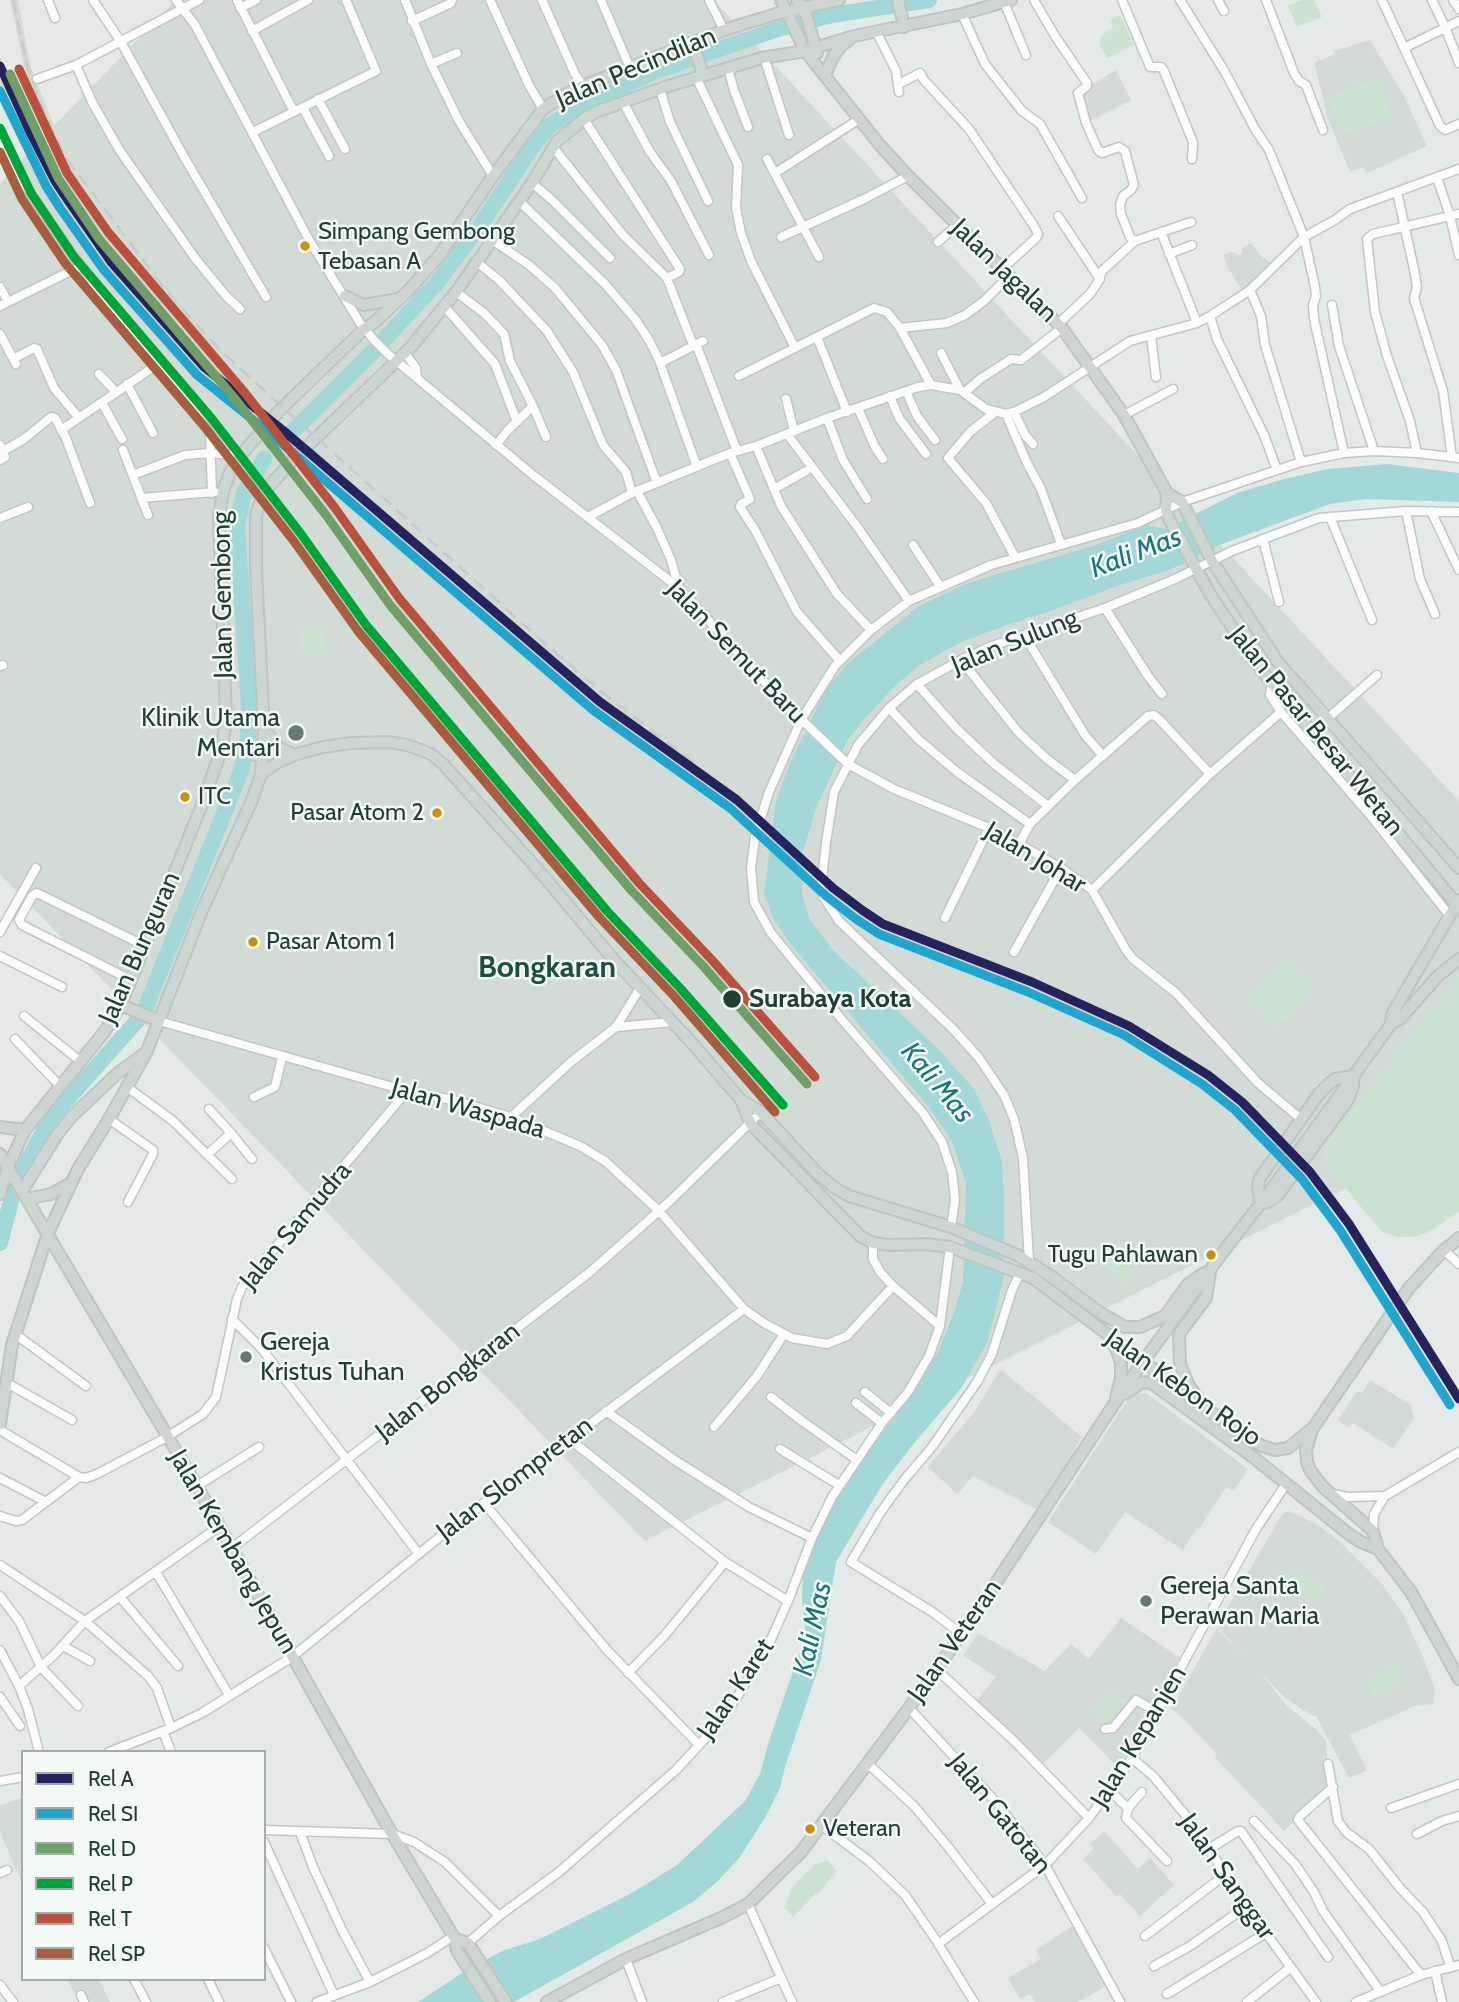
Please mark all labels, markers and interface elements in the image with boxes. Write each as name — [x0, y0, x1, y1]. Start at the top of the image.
street label: Jalan Pecindilan — [551, 20, 721, 116]
street label: Jalan Jagalan — [945, 213, 1063, 329]
place label: Simpang Gembong Tebasan A — [318, 218, 515, 274]
marker: Simpang Gembong Tebasan A — [298, 239, 312, 253]
street label: Jalan Gembong — [206, 511, 240, 679]
water label: Kali Mas — [1086, 520, 1186, 586]
street label: Jalan Semut Baru — [660, 574, 812, 730]
street label: Jalan Sulung — [947, 602, 1083, 682]
street label: Jalan Pasar Besar Wetan — [1222, 620, 1410, 842]
place label: Klinik Utama Mentari — [141, 702, 280, 764]
marker: Klinik Utama Mentari — [286, 723, 306, 743]
place label: ITC — [198, 783, 231, 811]
marker: ITC — [178, 790, 192, 804]
place label: Pasar Atom 2 — [290, 799, 424, 827]
marker: Pasar Atom 2 — [430, 806, 444, 820]
street label: Jalan Johar — [978, 815, 1092, 901]
street label: Jalan Bunguran — [93, 867, 187, 1029]
place label: Pasar Atom 1 — [266, 928, 395, 956]
marker: Pasar Atom 1 — [246, 935, 260, 949]
district label: Bongkaran — [478, 950, 616, 986]
place label: Surabaya Kota — [749, 983, 911, 1015]
marker: Surabaya Kota — [721, 988, 743, 1010]
water label: Kali Mas — [894, 1036, 980, 1130]
street label: Jalan Waspada — [388, 1072, 548, 1146]
street label: Jalan Samudra — [234, 1156, 358, 1296]
place label: Tugu Pahlawan — [1048, 1241, 1198, 1269]
marker: Tugu Pahlawan — [1204, 1248, 1218, 1262]
street label: Jalan Bongkaran — [370, 1316, 526, 1448]
street label: Jalan Kebon Rojo — [1099, 1323, 1267, 1453]
place label: Gereja Kristus Tuhan — [260, 1326, 405, 1388]
marker: Gereja Kristus Tuhan — [238, 1349, 254, 1365]
street label: Jalan Slompretan — [431, 1410, 599, 1548]
street label: Jalan Kembang Jepun — [162, 1444, 304, 1660]
place label: Gereja Santa Perawan Maria — [1160, 1570, 1319, 1632]
street label: Jalan Veteran — [901, 1574, 1009, 1708]
water label: Kali Mas — [787, 1579, 839, 1679]
marker: Gereja Santa Perawan Maria — [1138, 1593, 1154, 1609]
street label: Jalan Karet — [691, 1633, 781, 1745]
street label: Jalan Kepanjen — [1084, 1660, 1194, 1814]
street label: Jalan Gatotan — [942, 1747, 1058, 1881]
legend — [21, 1750, 266, 1981]
text: Rel A — [88, 1766, 134, 1791]
text: Rel SI — [88, 1801, 138, 1826]
street label: Jalan Sanggar — [1172, 1808, 1282, 1946]
place label: Veteran — [823, 1815, 901, 1843]
marker: Veteran — [803, 1822, 817, 1836]
text: Rel D — [88, 1836, 136, 1861]
text: Rel P — [88, 1871, 133, 1896]
text: Rel T — [88, 1906, 132, 1931]
text: Rel SP — [88, 1941, 145, 1966]

